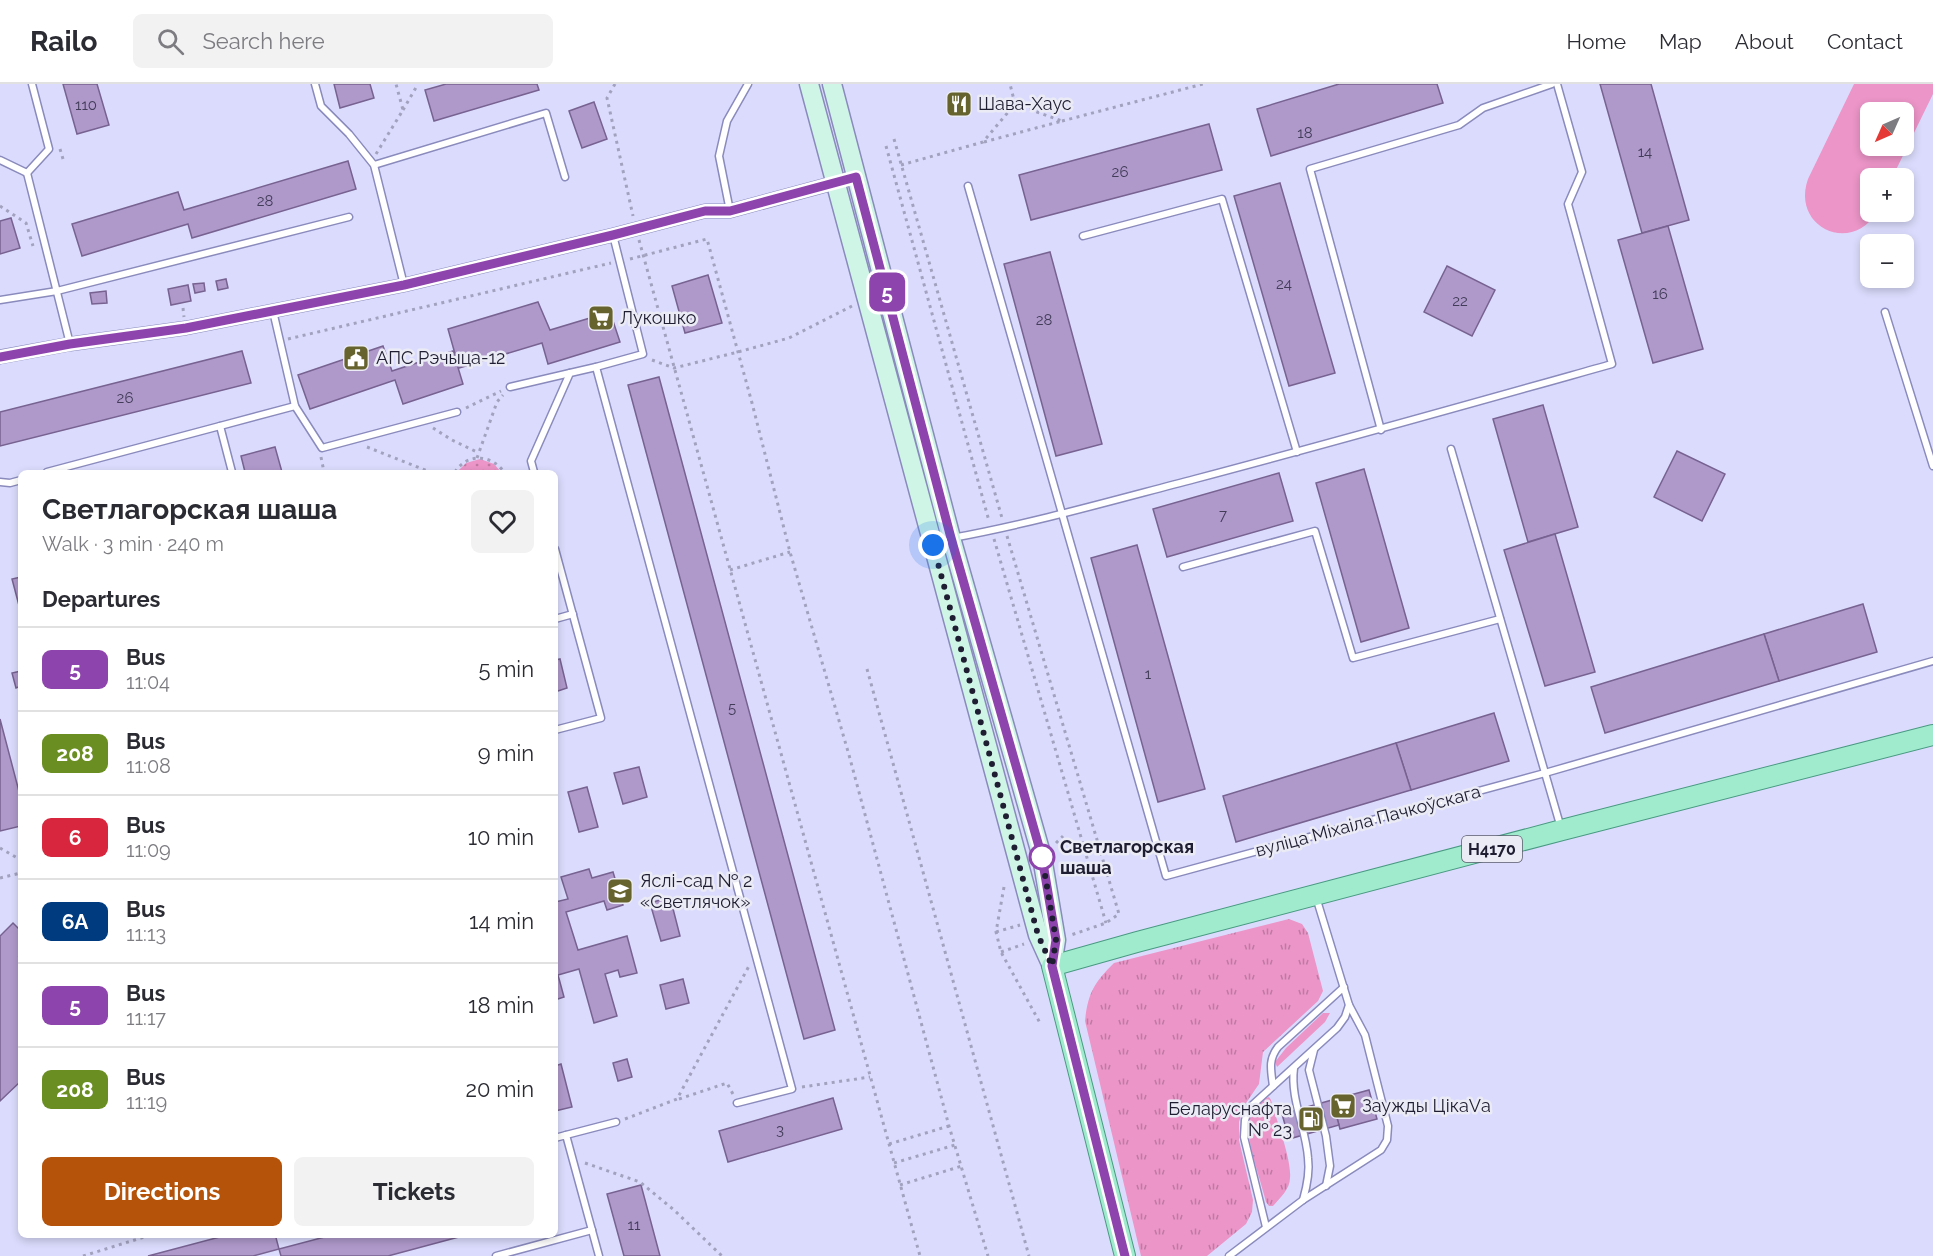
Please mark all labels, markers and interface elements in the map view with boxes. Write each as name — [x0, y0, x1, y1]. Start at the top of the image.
search box — [133, 14, 553, 68]
text: Railo — [30, 25, 97, 58]
icon: search — [154, 25, 187, 58]
text: Search here — [202, 28, 325, 54]
text: Home — [1567, 29, 1626, 54]
text: Map — [1659, 29, 1702, 54]
text: About — [1735, 29, 1794, 54]
text: Contact — [1827, 29, 1903, 54]
restaurant icon: Шава-Хаус — [944, 89, 974, 119]
place label: Шава-Хаус — [978, 93, 1072, 114]
house number: 110 — [75, 96, 97, 114]
north arrow — [1860, 102, 1914, 156]
map controls — [1860, 102, 1914, 288]
house number: 18 — [1297, 124, 1313, 142]
house number: 14 — [1638, 143, 1652, 161]
house number: 26 — [1112, 163, 1128, 181]
button: + — [1860, 168, 1914, 222]
house number: 28 — [257, 192, 273, 210]
button: − — [1860, 234, 1914, 288]
line badge: 5 — [868, 272, 906, 312]
house number: 24 — [1276, 275, 1292, 293]
text: 5 — [881, 280, 893, 305]
house number: 16 — [1652, 285, 1668, 303]
house number: 22 — [1452, 292, 1468, 310]
supermarket icon: Лукошко — [586, 303, 616, 333]
place label: Лукошко — [620, 307, 697, 328]
house number: 28 — [1036, 311, 1052, 329]
public building icon: АПС Рэчыца-12 — [341, 343, 371, 373]
place label: АПС Рэчыца-12 — [376, 347, 505, 368]
house number: 26 — [117, 389, 133, 407]
button: heart — [471, 490, 534, 553]
text: Светлагорская шаша — [42, 493, 337, 526]
house number: 7 — [1219, 506, 1227, 524]
your location — [918, 530, 948, 560]
text: Walk · 3 min · 240 m — [42, 532, 224, 556]
text: Departures — [42, 586, 160, 612]
text: Bus — [126, 644, 165, 670]
text: 5 min — [479, 656, 534, 682]
text: 5 — [69, 657, 81, 682]
house number: 1 — [1145, 665, 1152, 683]
text: 11:04 — [126, 670, 170, 694]
house number: 5 — [728, 699, 736, 717]
text: Bus — [126, 728, 165, 754]
text: 9 min — [478, 740, 534, 766]
text: 208 — [56, 741, 94, 766]
text: 11:08 — [126, 754, 171, 778]
street label: вуліца Міхаіла Пачкоўскага — [1253, 780, 1483, 861]
text: Bus — [126, 812, 165, 838]
text: 10 min — [468, 824, 534, 850]
text: 6 — [69, 825, 81, 850]
place label: Светлагорская шаша — [1060, 836, 1194, 878]
road number: Н4170 — [1462, 836, 1522, 862]
text: 11:09 — [126, 838, 171, 862]
marker: Светлагорская шаша — [1029, 844, 1055, 870]
place label: Яслі-сад № 2 «Светлячок» — [640, 870, 752, 912]
school or university icon: Яслі-сад № 2 «Светлячок» — [605, 876, 635, 906]
text: Bus — [126, 896, 165, 922]
text: 14 min — [469, 908, 534, 934]
text: 6А — [62, 909, 88, 934]
text: 11:13 — [126, 922, 166, 946]
text: Bus — [126, 980, 165, 1006]
text: 18 min — [468, 992, 534, 1018]
text: 5 — [69, 993, 81, 1018]
text: 11:17 — [126, 1006, 166, 1030]
text: Bus — [126, 1064, 165, 1090]
text: 20 min — [466, 1076, 534, 1102]
text: 208 — [56, 1077, 94, 1102]
text: 11:19 — [126, 1090, 167, 1114]
supermarket icon: Заужды ЦікаVа — [1328, 1091, 1358, 1121]
place label: Заужды ЦікаVа — [1362, 1095, 1491, 1116]
place label: Беларуснафта № 23 — [1168, 1098, 1292, 1140]
fuel station icon: Беларуснафта № 23 — [1296, 1104, 1326, 1134]
house number: 3 — [776, 1121, 784, 1139]
button: Directions — [42, 1157, 282, 1226]
button: Tickets — [294, 1157, 534, 1226]
house number: 11 — [628, 1216, 641, 1234]

